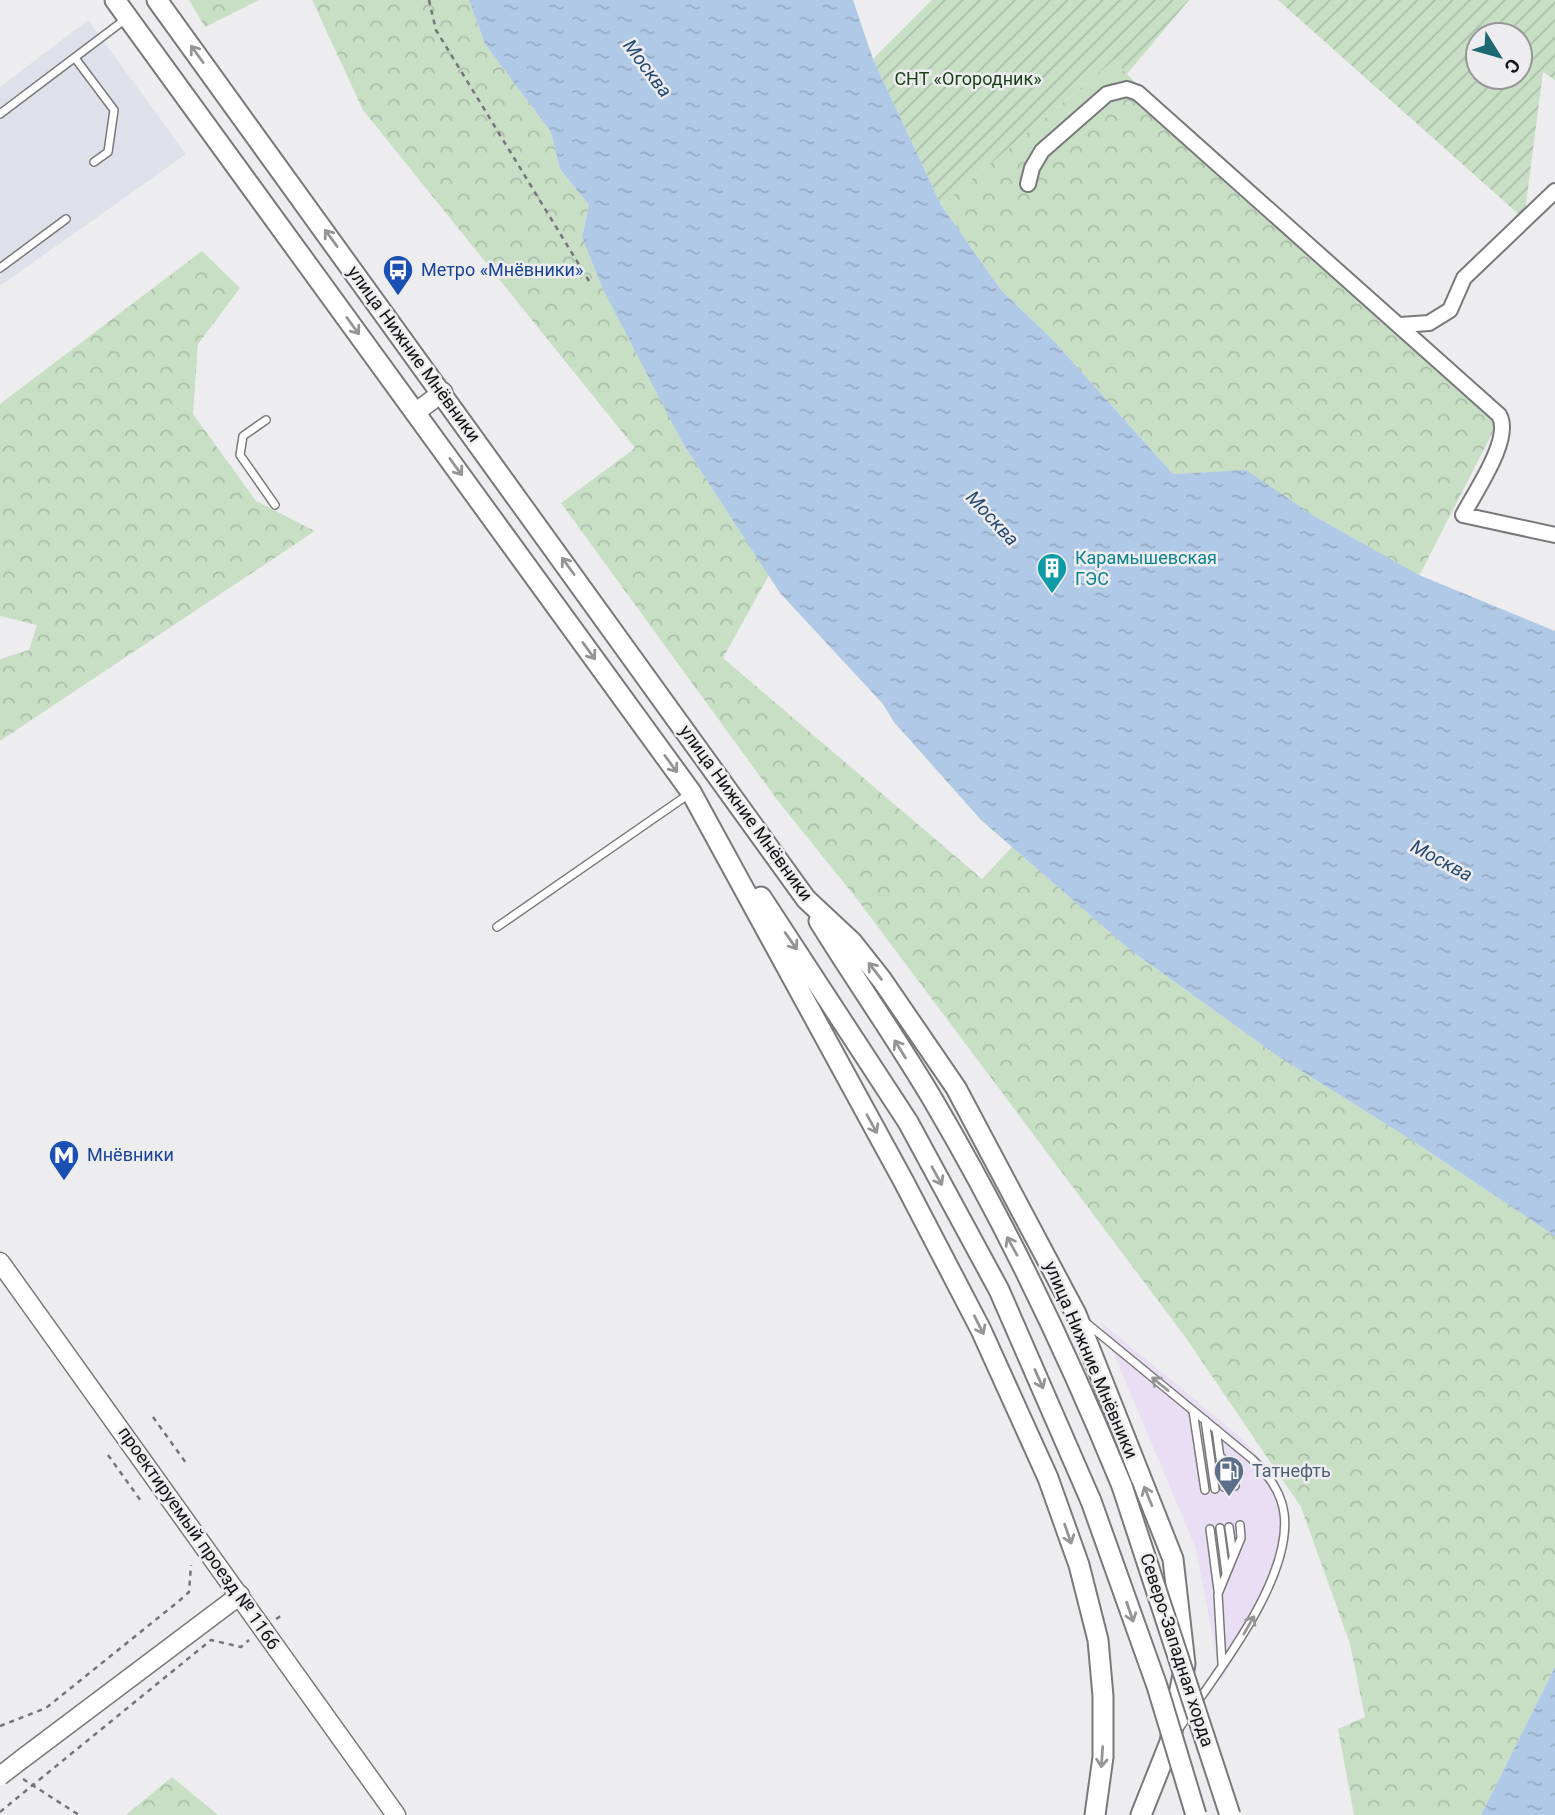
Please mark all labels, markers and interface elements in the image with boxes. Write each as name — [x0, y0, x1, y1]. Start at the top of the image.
north arrow — [1464, 21, 1534, 91]
water label: Москва — [618, 35, 677, 102]
one-way arrow — [189, 45, 204, 64]
text: С — [1499, 54, 1525, 78]
park label: СНТ «Огородник» — [894, 68, 1042, 89]
one-way arrow — [323, 229, 338, 248]
bus stop icon: Метро «Мнёвники» — [381, 253, 415, 297]
place label: Метро «Мнёвники» — [421, 259, 583, 280]
street label: улица Нижние Мнёвники — [343, 262, 485, 446]
one-way arrow — [345, 316, 360, 335]
one-way arrow — [449, 457, 463, 476]
water label: Москва — [961, 486, 1024, 551]
place label: Карамышевская ГЭС — [1075, 547, 1217, 589]
building icon: Карамышевская ГЭС — [1035, 551, 1069, 595]
one-way arrow — [561, 557, 575, 576]
one-way arrow — [582, 641, 596, 660]
street label: улица Нижние Мнёвники — [675, 721, 817, 905]
one-way arrow — [664, 754, 678, 773]
water label: Москва — [1407, 835, 1477, 886]
one-way arrow — [784, 931, 798, 950]
one-way arrow — [868, 963, 883, 981]
one-way arrow — [893, 1039, 907, 1059]
one-way arrow — [865, 1114, 879, 1134]
metro station icon: Мнёвники — [47, 1138, 81, 1182]
place label: Мнёвники — [87, 1144, 174, 1165]
one-way arrow — [931, 1165, 944, 1186]
one-way arrow — [1005, 1237, 1019, 1257]
street label: улица Нижние Мнёвники — [1040, 1258, 1143, 1462]
one-way arrow — [972, 1314, 986, 1335]
one-way arrow — [1033, 1368, 1046, 1389]
one-way arrow — [1152, 1376, 1170, 1391]
street label: проектируемый проезд № 1166 — [114, 1422, 285, 1653]
fuel station icon: Татнефть — [1212, 1454, 1246, 1498]
place label: Татнефть — [1252, 1460, 1331, 1481]
one-way arrow — [1141, 1485, 1154, 1507]
one-way arrow — [1063, 1523, 1075, 1545]
street label: Северо-Западная хорда — [1136, 1550, 1219, 1749]
one-way arrow — [1124, 1601, 1137, 1623]
one-way arrow — [1242, 1615, 1256, 1635]
one-way arrow — [1095, 1746, 1108, 1768]

